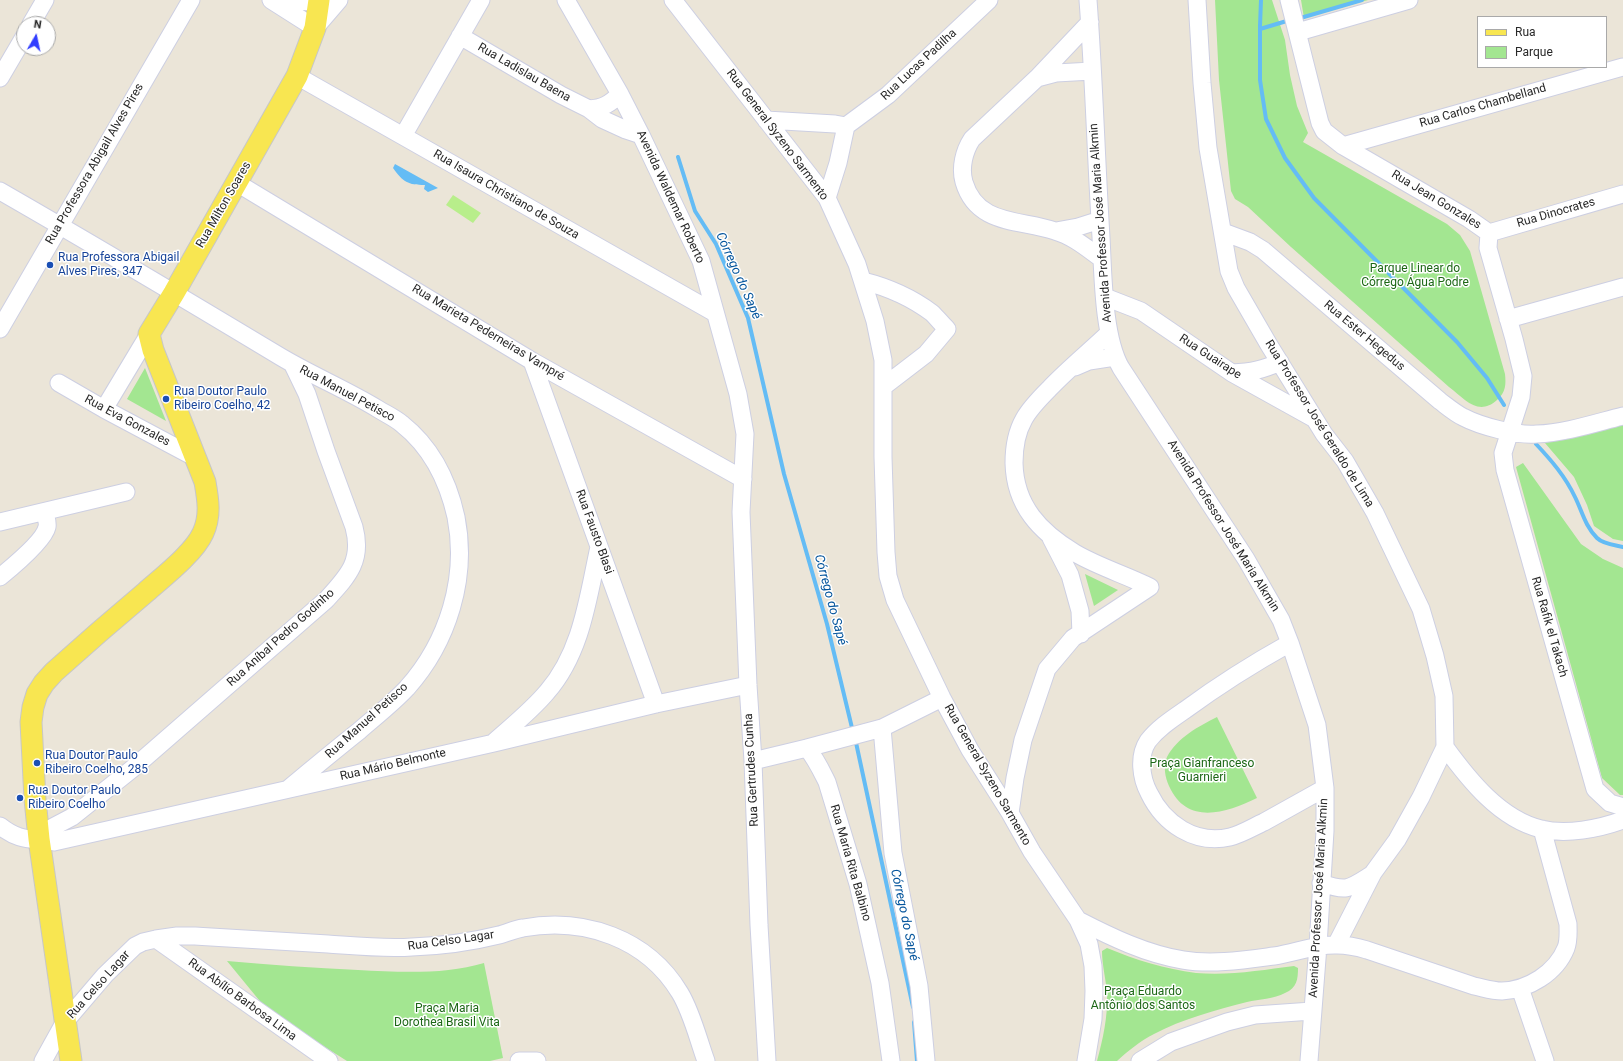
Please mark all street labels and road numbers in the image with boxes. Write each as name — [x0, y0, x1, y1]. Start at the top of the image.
street label: Rua Lucas Padilha — [878, 26, 960, 104]
street label: Rua Ladislau Baena — [475, 41, 573, 105]
street label: Rua General Syzeno Sarmento — [723, 67, 831, 203]
street label: Rua Professora Abigail Alves Pires — [43, 81, 147, 247]
street label: Rua Carlos Chambelland — [1418, 81, 1548, 131]
street label: Avenida Professor José Maria Alkmin — [1087, 123, 1115, 323]
street label: Avenida Waldemar Roberto — [633, 128, 707, 266]
street label: Rua Isaura Christiano de Souza — [431, 147, 581, 243]
street label: Rua Milton Soares — [193, 159, 255, 251]
street label: Rua Jean Gonzales — [1388, 168, 1484, 232]
street label: Rua Dinocrates — [1515, 195, 1597, 231]
street label: Rua Marieta Pederneiras Vampré — [409, 282, 567, 384]
street label: Rua Ester Hegedus — [1321, 298, 1407, 374]
street label: Rua Guairape — [1176, 332, 1244, 382]
street label: Rua Professor José Geraldo de Lima — [1261, 338, 1377, 510]
street label: Rua Manuel Petisco — [297, 363, 397, 425]
street label: Rua Eva Gonzales — [82, 392, 172, 450]
street label: Avenida Professor José Maria Alkmin — [1164, 437, 1282, 615]
street label: Rua Fausto Blasi — [572, 488, 616, 576]
street label: Rua Rafik el Takach — [1528, 575, 1570, 679]
street label: Rua Aníbal Pedro Godinho — [224, 586, 338, 690]
street label: Rua Manuel Petisco — [323, 680, 411, 762]
street label: Rua General Syzeno Sarmento — [941, 702, 1033, 848]
street label: Rua Gertrudes Cunha — [742, 713, 762, 827]
street label: Rua Mário Belmonte — [339, 746, 447, 784]
street label: Avenida Professor José Maria Alkmin — [1307, 798, 1331, 998]
street label: Rua Maria Rita Balbino — [826, 803, 874, 923]
street label: Rua Celso Lagar — [407, 928, 495, 954]
street label: Rua Celso Lagar — [65, 948, 133, 1022]
street label: Rua Abílio Barbosa Lima — [185, 956, 299, 1044]

